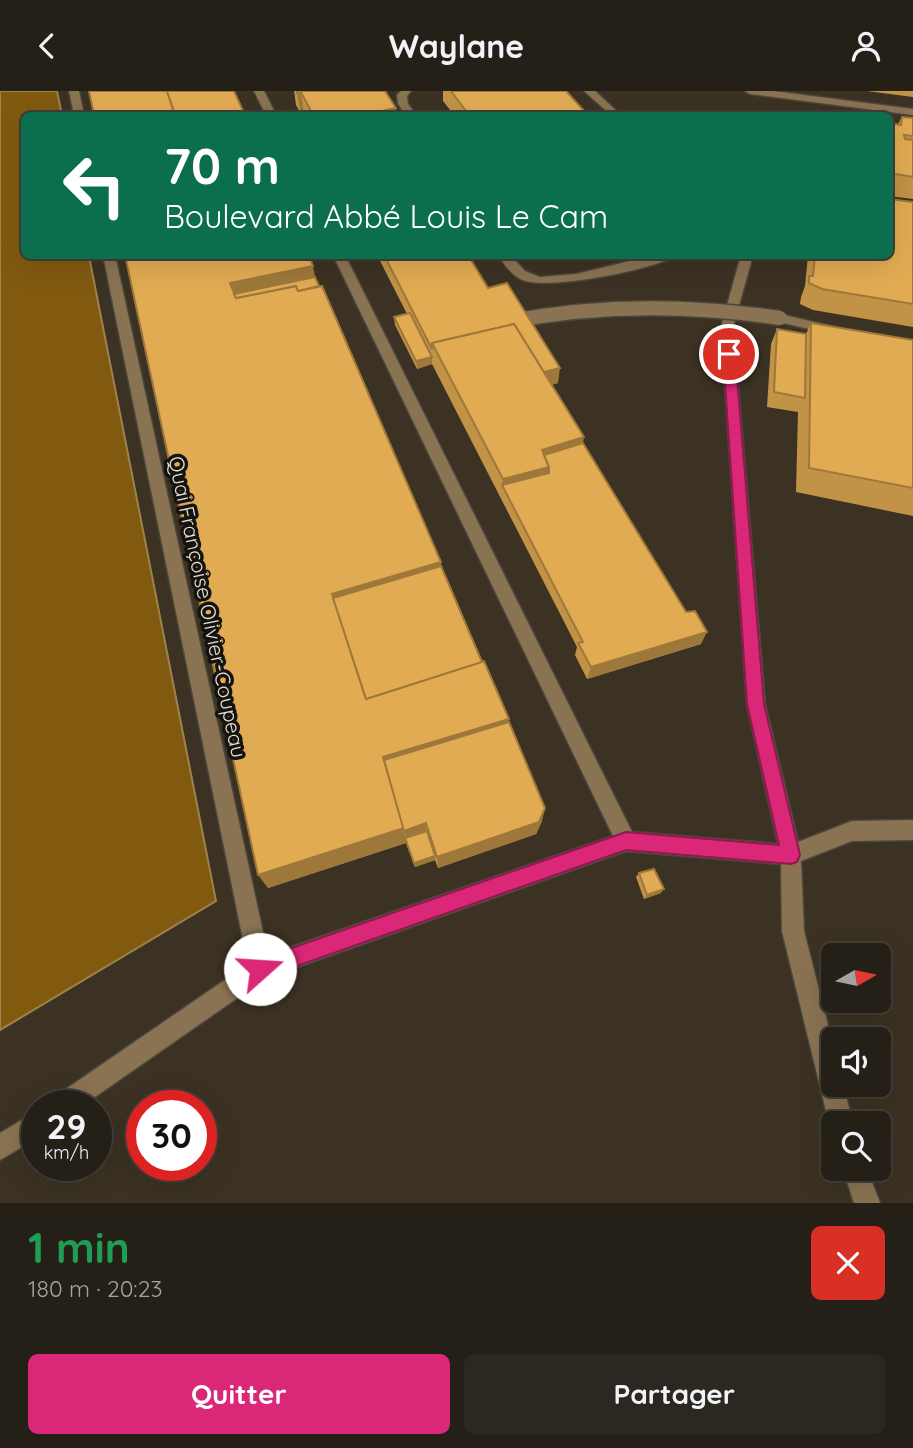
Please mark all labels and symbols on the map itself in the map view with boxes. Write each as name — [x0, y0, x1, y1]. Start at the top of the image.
pin — [699, 324, 759, 384]
street label: Quai Françoise Olivier-Coupeau — [163, 454, 253, 760]
position arrow — [223, 932, 297, 1006]
north arrow — [821, 943, 891, 1013]
speed limit sign: 30 — [126, 1090, 217, 1181]

